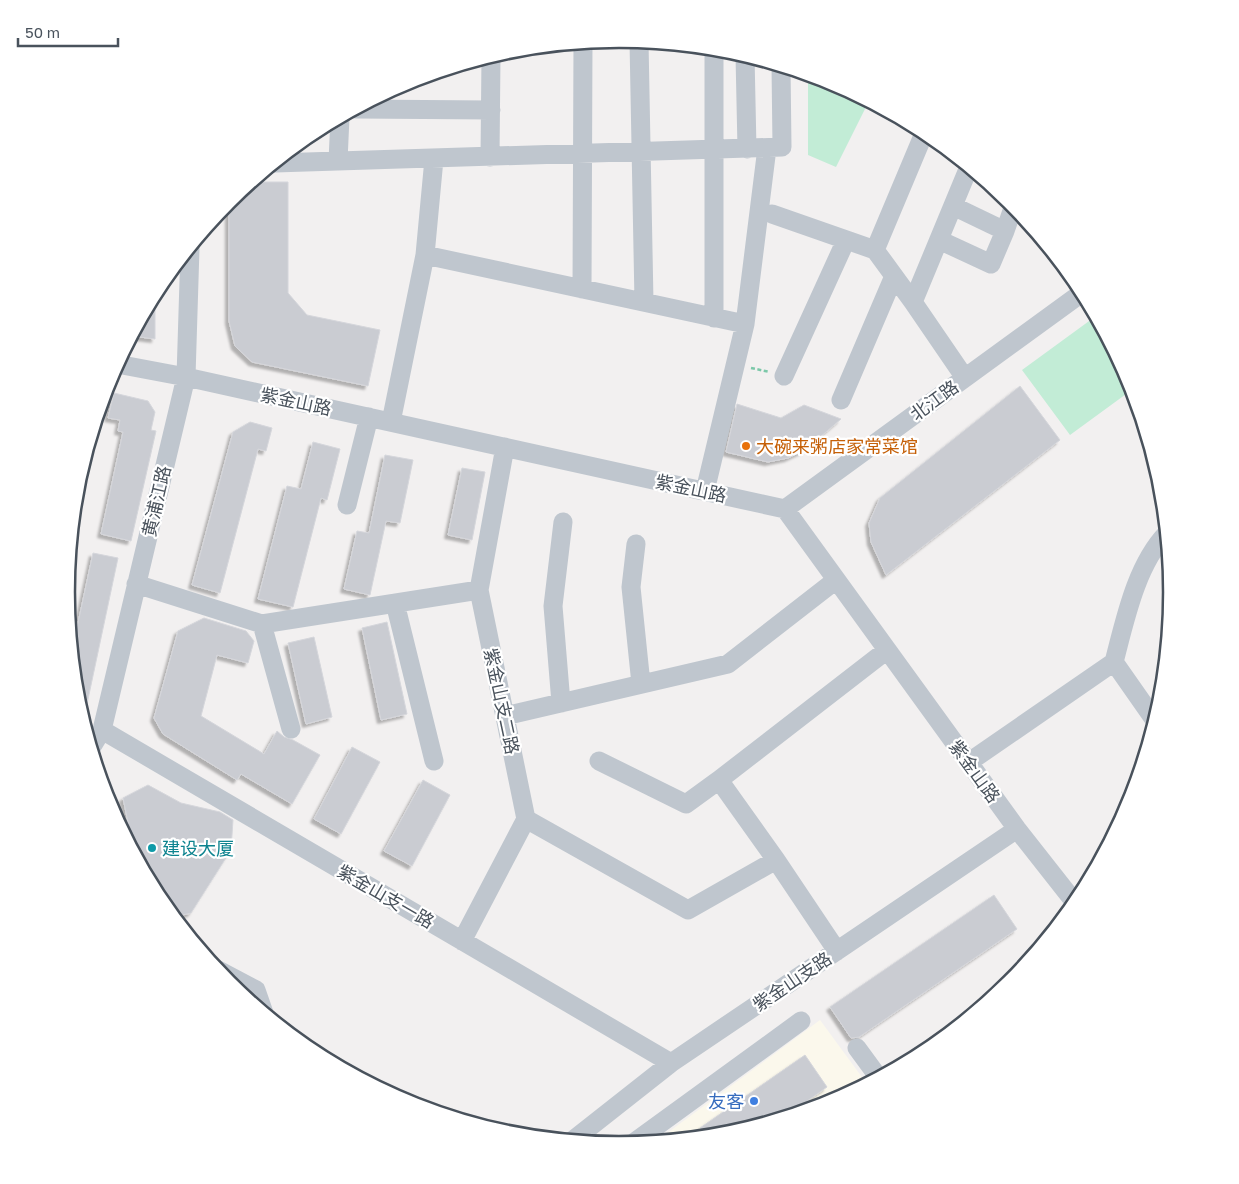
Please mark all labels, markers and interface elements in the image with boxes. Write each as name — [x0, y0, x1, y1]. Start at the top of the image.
scale bar — [18, 15, 118, 47]
text: 50 m — [25, 23, 60, 41]
street label: 北江路 — [906, 375, 962, 425]
street label: 紫金山路 — [258, 383, 334, 419]
place label: 大碗来粥店家常菜馆 — [756, 435, 918, 457]
marker: 大碗来粥店家常菜馆 — [740, 440, 752, 452]
street label: 黄浦江路 — [137, 463, 175, 539]
street label: 紫金山路 — [653, 470, 729, 506]
street label: 紫金山支二路 — [480, 646, 524, 756]
street label: 紫金山路 — [945, 735, 1005, 807]
place label: 建设大厦 — [162, 837, 234, 859]
marker: 建设大厦 — [146, 842, 158, 854]
street label: 紫金山支一路 — [334, 859, 438, 933]
street label: 紫金山支路 — [749, 947, 835, 1015]
place label: 友客 — [708, 1090, 744, 1112]
marker: 友客 — [748, 1095, 760, 1107]

